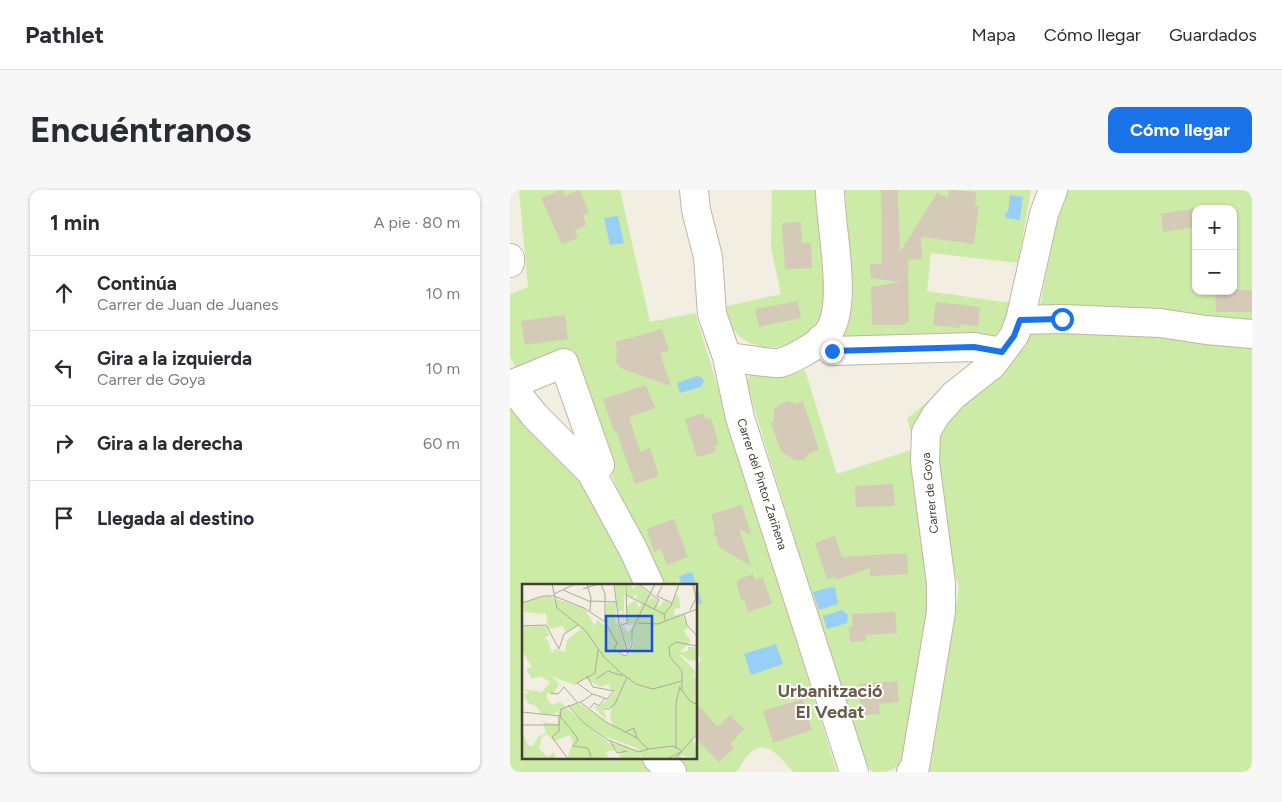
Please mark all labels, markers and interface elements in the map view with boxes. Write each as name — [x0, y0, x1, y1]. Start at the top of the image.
text: Pathlet — [25, 20, 104, 49]
text: Mapa — [971, 24, 1016, 46]
text: Cómo llegar — [1044, 24, 1141, 46]
text: Guardados — [1169, 24, 1257, 46]
button: Cómo llegar — [1108, 107, 1252, 153]
text: Encuéntranos — [30, 109, 251, 151]
map controls — [1192, 205, 1237, 295]
button: + — [1192, 205, 1237, 250]
text: 1 min — [50, 210, 100, 235]
text: A pie · 80 m — [374, 213, 460, 232]
button: − — [1192, 250, 1237, 295]
text: Continúa — [97, 272, 177, 295]
icon: ahead — [50, 279, 78, 307]
text: 10 m — [426, 284, 460, 303]
text: Carrer de Juan de Juanes — [97, 295, 278, 314]
route start — [1051, 308, 1074, 331]
route end — [821, 340, 844, 363]
text: Gira a la izquierda — [97, 347, 252, 370]
icon: left — [50, 354, 78, 382]
text: 10 m — [426, 359, 460, 378]
text: Carrer de Goya — [97, 370, 205, 389]
street label: Carrer del Pintor Zariñena — [734, 417, 790, 551]
icon: right — [50, 429, 78, 457]
text: Gira a la derecha — [97, 432, 243, 455]
text: 60 m — [423, 434, 460, 453]
street label: Carrer de Goya — [919, 452, 941, 534]
icon: arrive — [50, 504, 78, 532]
text: Llegada al destino — [97, 507, 254, 530]
inset map — [522, 584, 698, 760]
district label: Urbanització El Vedat — [777, 680, 883, 723]

